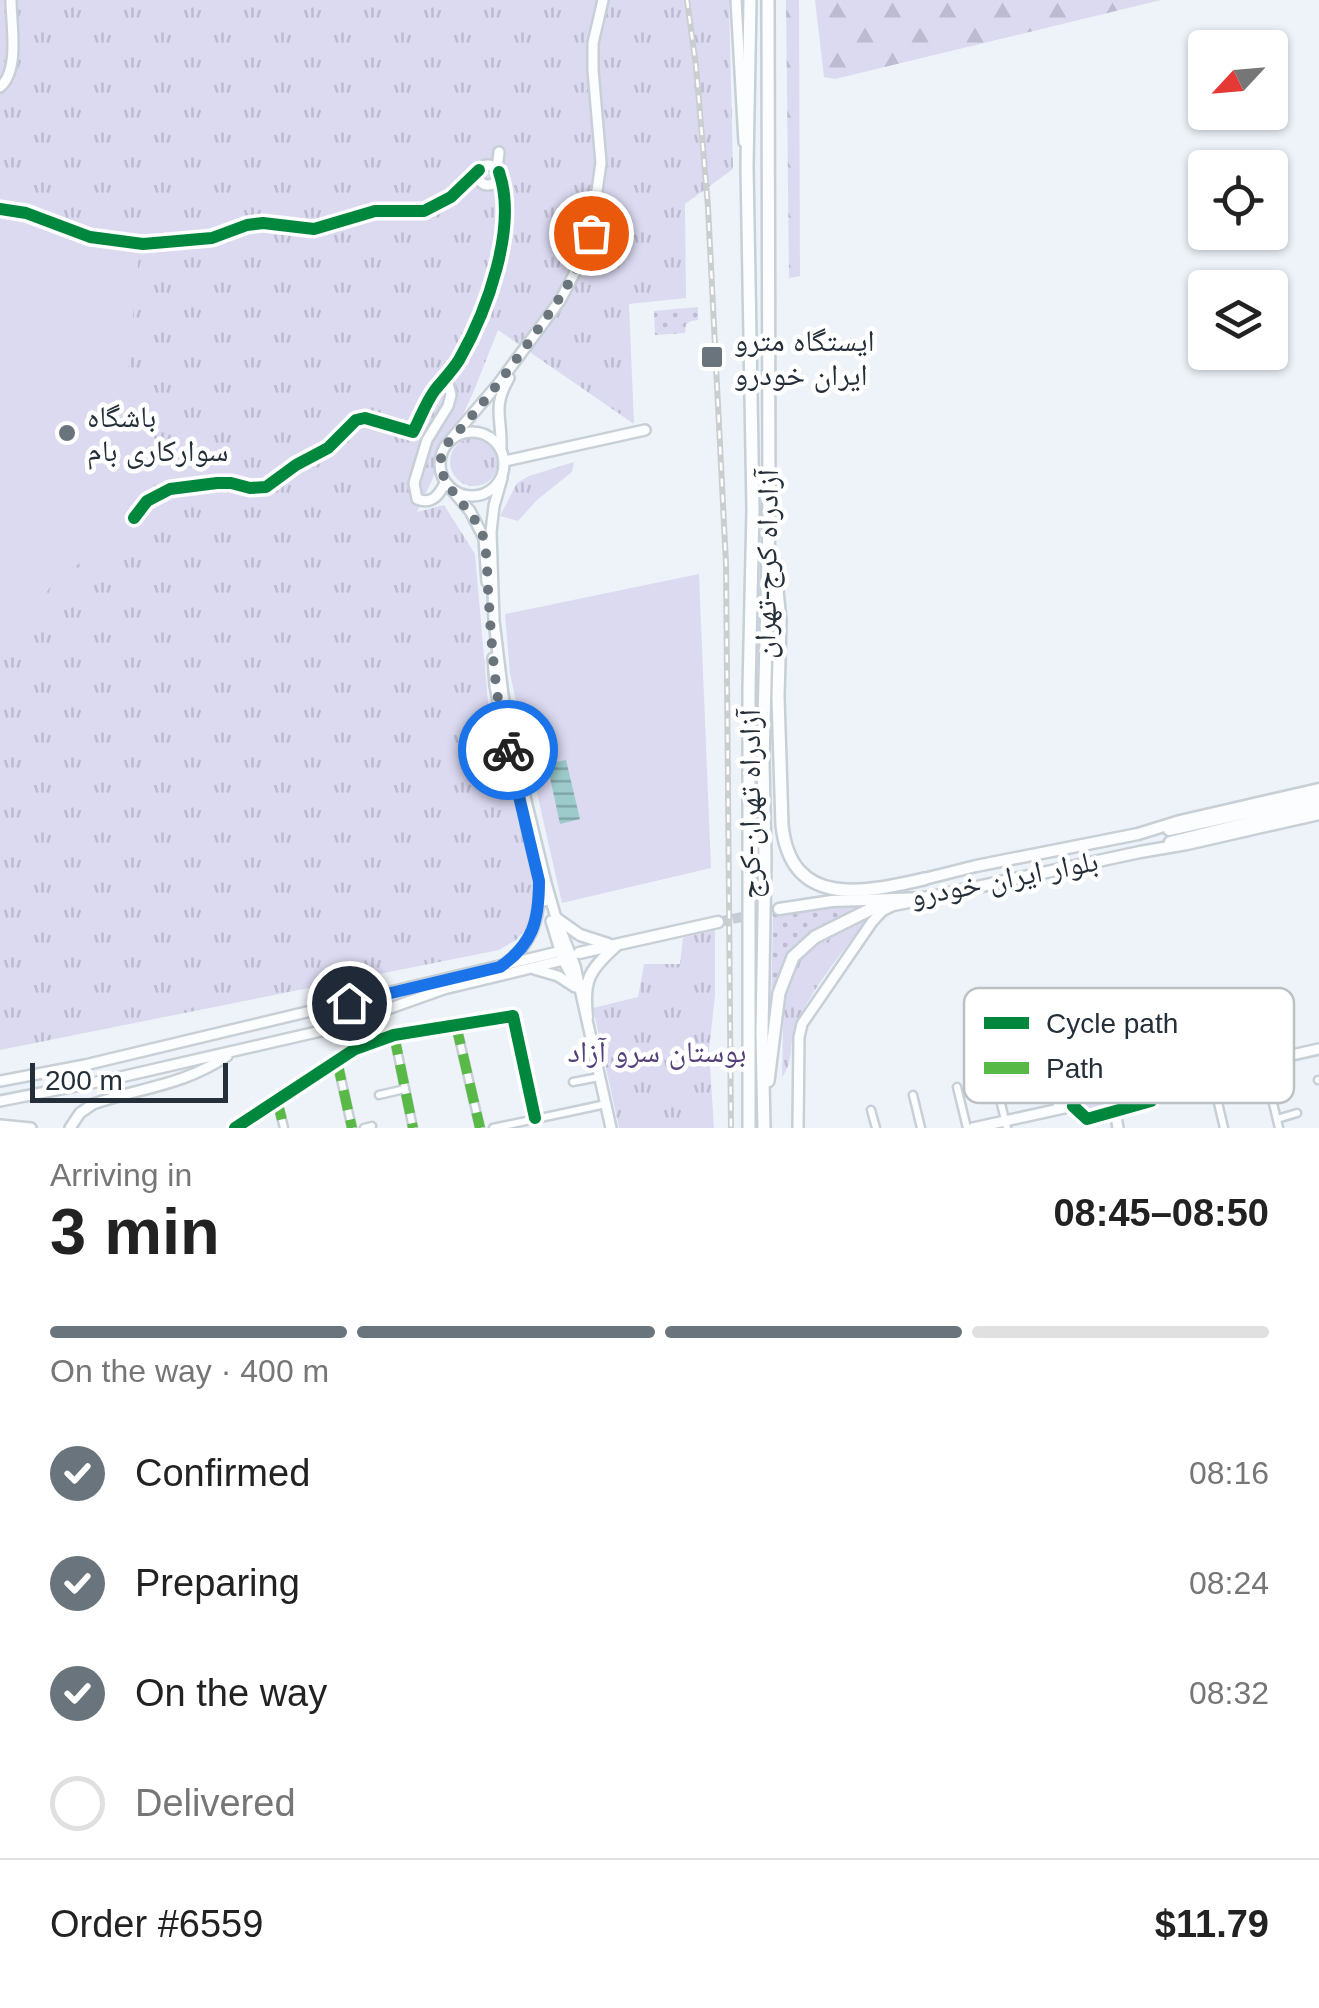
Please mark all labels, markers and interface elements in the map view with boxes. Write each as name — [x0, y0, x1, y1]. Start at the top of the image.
north arrow — [1188, 30, 1288, 130]
map controls — [1188, 30, 1288, 370]
button: locate — [1188, 150, 1288, 250]
pin — [549, 191, 634, 276]
icon: bag — [564, 206, 619, 261]
button: layers — [1188, 270, 1288, 370]
place label: ایستگاه مترو ایران خودرو — [734, 324, 875, 393]
marker: ایستگاه مترو ایران خودرو — [699, 344, 725, 370]
place label: باشگاه سوارکاری بام — [87, 400, 229, 470]
marker: باشگاه سوارکاری بام — [56, 422, 78, 444]
street label: آزادراه کرج-تهران — [748, 467, 787, 659]
courier — [458, 700, 558, 800]
street label: آزادراه تهران-کرج — [733, 708, 769, 899]
icon: bike — [481, 723, 536, 778]
street label: بلوار ایران خودرو — [907, 844, 1101, 914]
pin — [307, 961, 392, 1046]
icon: home — [322, 976, 377, 1031]
legend — [964, 988, 1294, 1103]
text: Cycle path — [1046, 1008, 1178, 1039]
park label: بوستان سرو آزاد — [568, 1035, 746, 1070]
text: Path — [1046, 1053, 1104, 1084]
scale bar — [30, 1058, 228, 1102]
text: 200 m — [45, 1065, 123, 1096]
text: Arriving in — [50, 1157, 192, 1193]
text: 08:45–08:50 — [1053, 1192, 1269, 1234]
text: 3 min — [50, 1195, 220, 1268]
text: On the way · 400 m — [50, 1353, 329, 1389]
icon: check — [50, 1446, 105, 1501]
text: Confirmed — [135, 1452, 310, 1494]
text: 08:16 — [1189, 1455, 1269, 1491]
icon: check — [50, 1556, 105, 1611]
text: Preparing — [135, 1562, 300, 1604]
text: 08:24 — [1189, 1565, 1269, 1601]
icon: check — [50, 1666, 105, 1721]
text: On the way — [135, 1672, 327, 1714]
text: 08:32 — [1189, 1675, 1269, 1711]
text: Delivered — [135, 1782, 296, 1824]
text: Order #6559 — [50, 1903, 263, 1945]
text: $11.79 — [1155, 1903, 1269, 1945]

